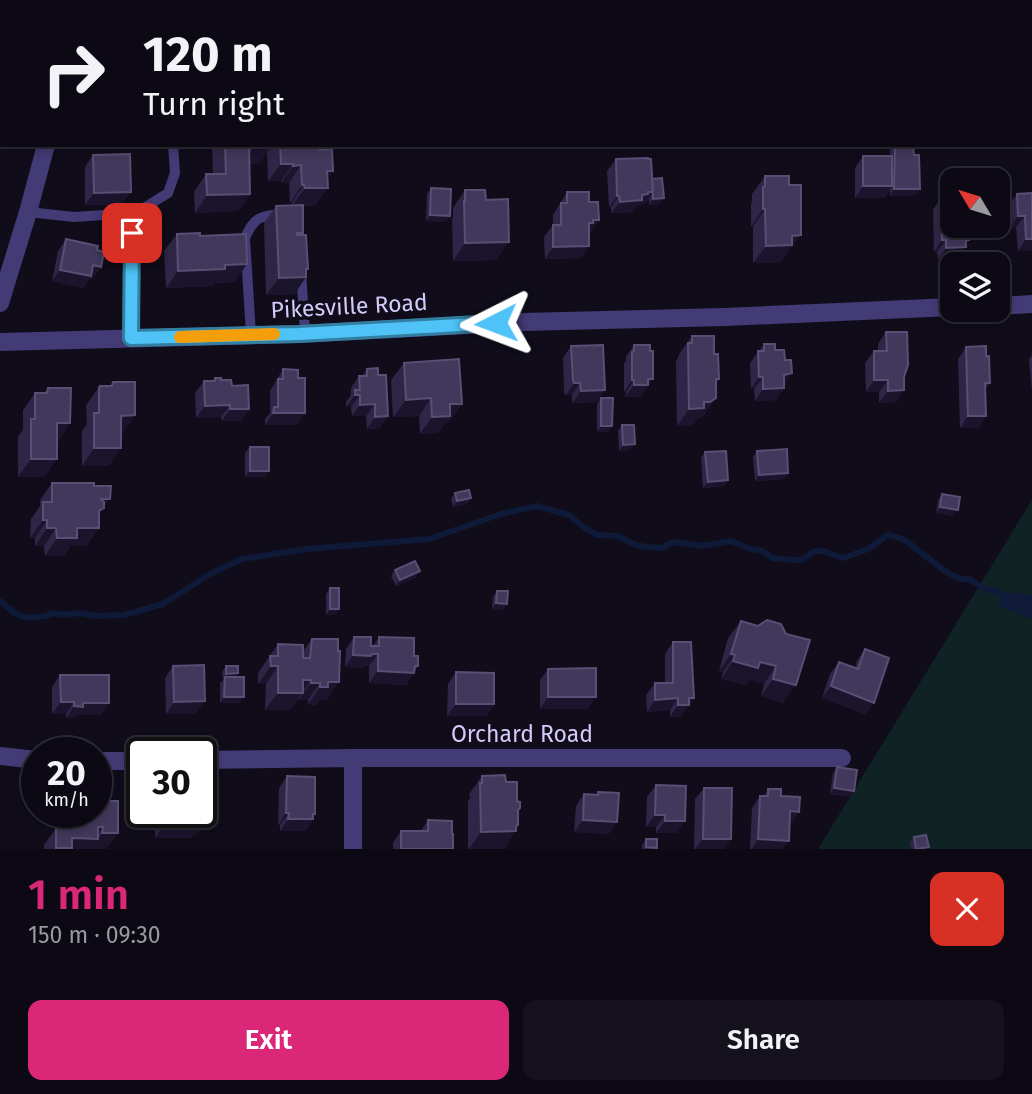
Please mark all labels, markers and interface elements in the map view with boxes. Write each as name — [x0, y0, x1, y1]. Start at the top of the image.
text: 120 m — [143, 25, 273, 84]
icon: right — [28, 28, 119, 119]
text: Turn right — [143, 85, 285, 123]
north arrow — [940, 168, 1010, 238]
map controls — [940, 168, 1010, 322]
pin — [102, 203, 162, 263]
icon: arrive — [113, 214, 151, 252]
button: layers — [940, 252, 1010, 322]
position arrow — [459, 286, 533, 360]
street label: Pikesville Road — [270, 288, 428, 324]
street label: Orchard Road — [451, 720, 593, 748]
speed limit sign: 30 — [126, 737, 217, 828]
text: 20 — [47, 752, 86, 794]
text: km/h — [44, 789, 89, 811]
text: 1 min — [28, 870, 129, 920]
button: close — [930, 872, 1004, 946]
text: 150 m · 09:30 — [28, 921, 161, 949]
button: Exit — [28, 1000, 509, 1080]
button: Share — [523, 1000, 1004, 1080]

